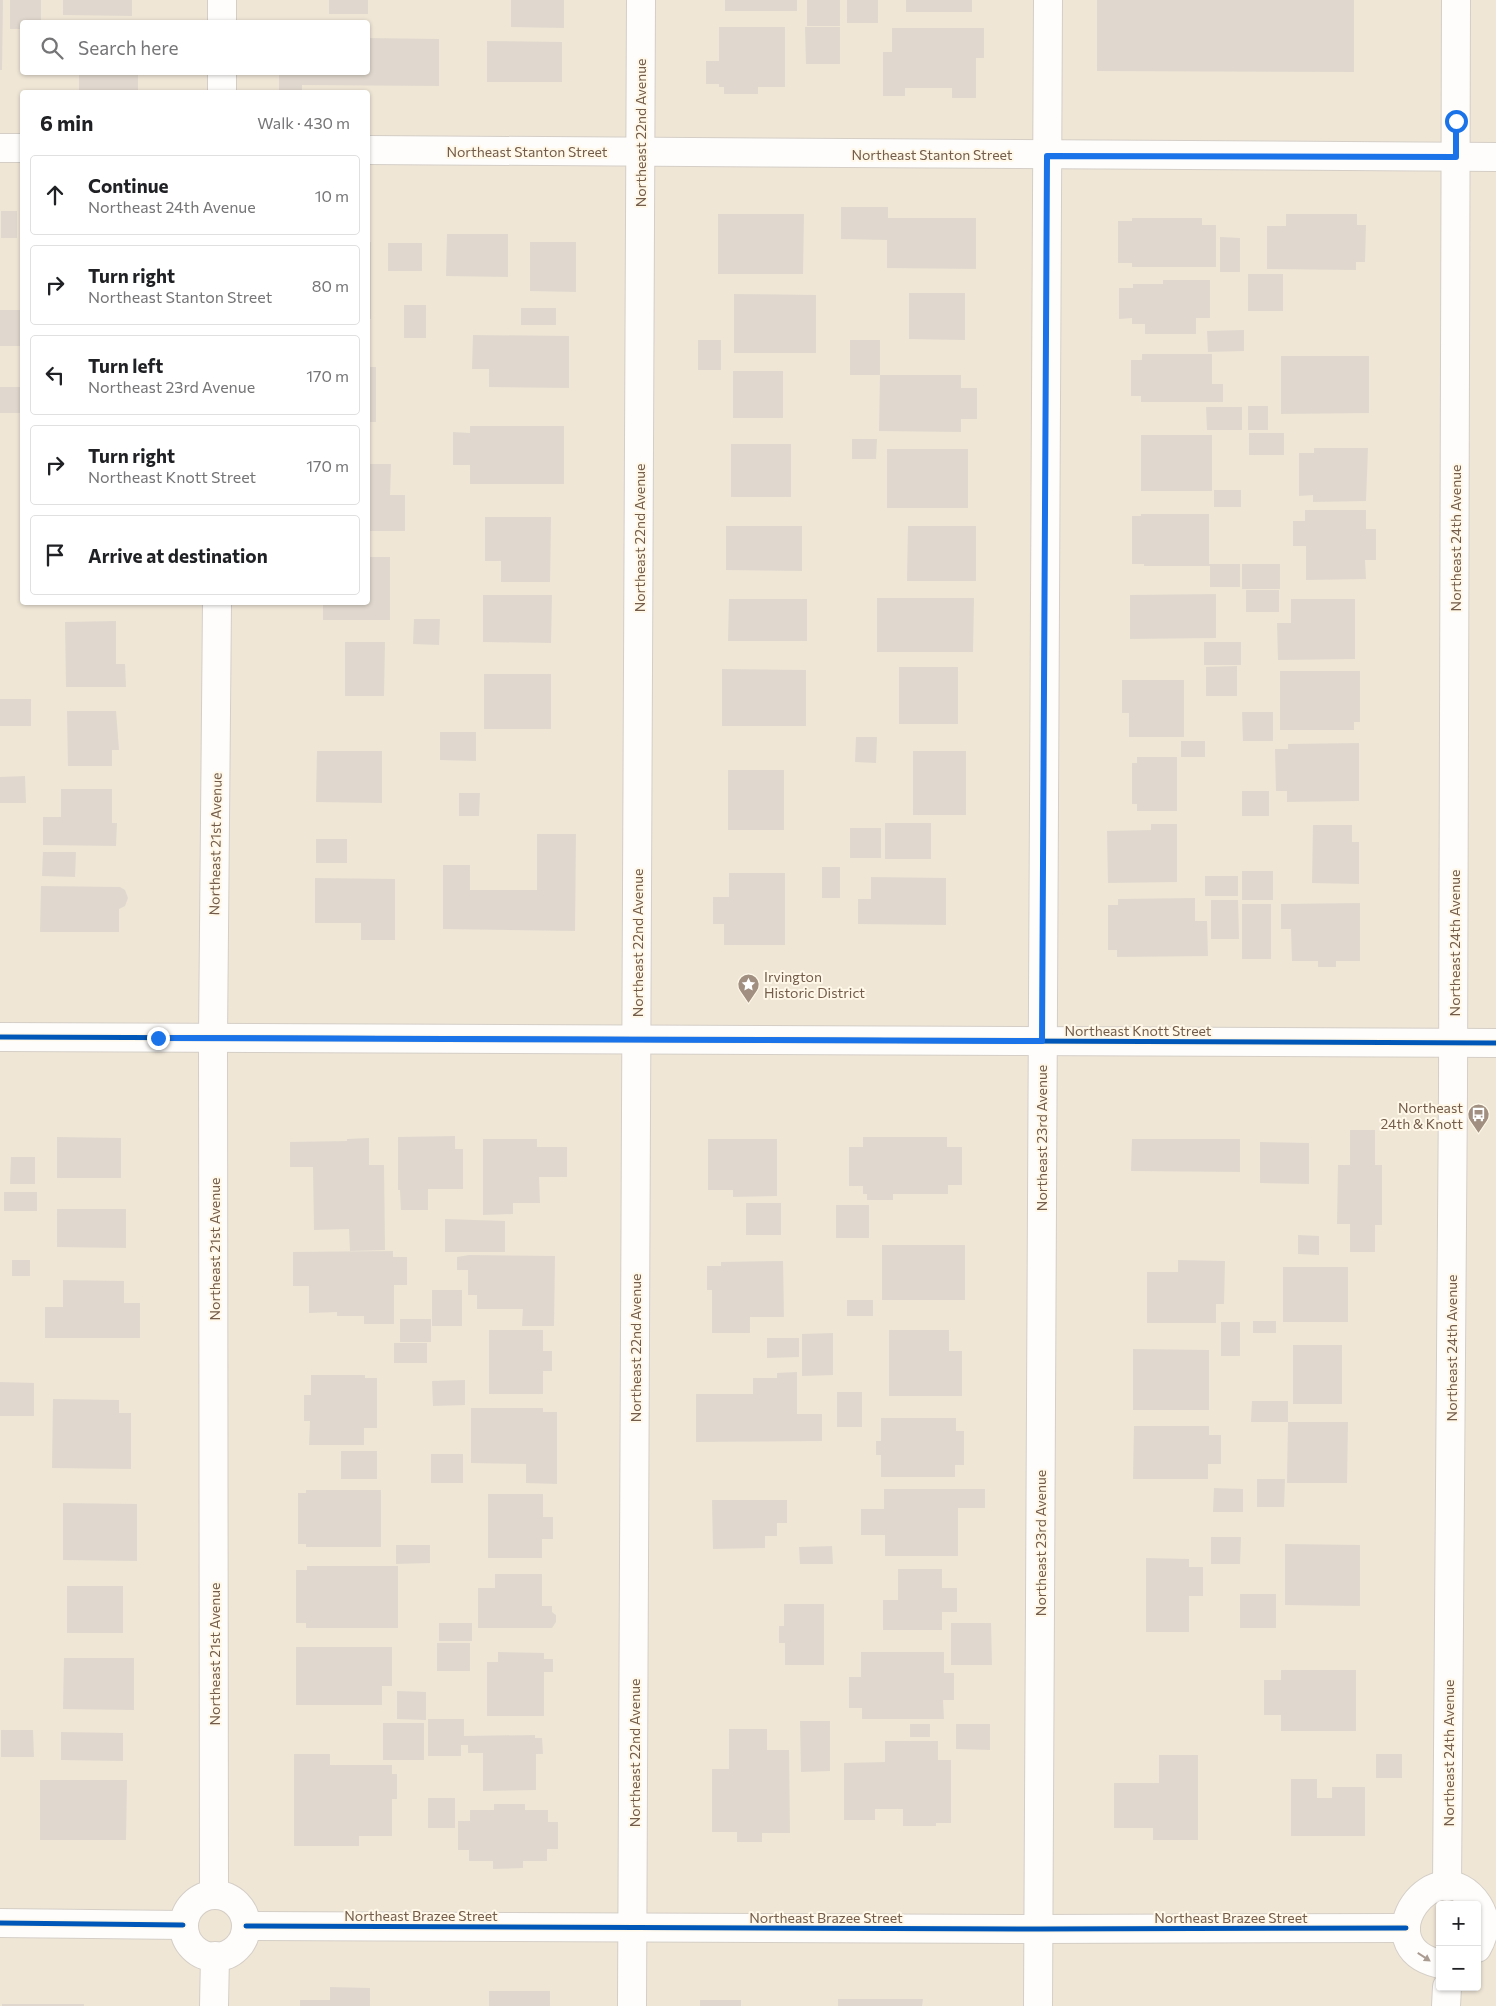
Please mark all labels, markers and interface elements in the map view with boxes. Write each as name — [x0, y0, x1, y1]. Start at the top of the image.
search box — [20, 20, 370, 75]
icon: search — [38, 34, 66, 62]
text: Search here — [78, 36, 178, 59]
street label: Northeast 22nd Avenue — [632, 59, 649, 207]
text: 6 min — [40, 110, 93, 135]
route start — [1445, 110, 1468, 133]
text: Walk · 430 m — [257, 113, 350, 132]
street label: Northeast Stanton Street — [446, 143, 608, 160]
street label: Northeast Stanton Street — [851, 146, 1013, 163]
text: Continue — [88, 174, 168, 197]
icon: ahead — [41, 181, 69, 209]
text: 10 m — [315, 186, 349, 205]
text: Northeast 24th Avenue — [88, 197, 256, 216]
text: Turn right — [88, 264, 175, 287]
icon: right — [41, 271, 69, 299]
text: 80 m — [312, 276, 349, 295]
text: Northeast Stanton Street — [88, 287, 272, 306]
text: Turn left — [88, 354, 163, 377]
icon: left — [41, 361, 69, 389]
text: 170 m — [306, 366, 349, 385]
text: Northeast 23rd Avenue — [88, 377, 255, 396]
text: Turn right — [88, 444, 175, 467]
icon: right — [41, 451, 69, 479]
text: 170 m — [306, 456, 349, 475]
street label: Northeast 22nd Avenue — [631, 464, 648, 612]
street label: Northeast 24th Avenue — [1447, 465, 1464, 611]
text: Northeast Knott Street — [88, 467, 256, 486]
icon: arrive — [41, 541, 69, 569]
text: Arrive at destination — [88, 544, 268, 567]
street label: Northeast 21st Avenue — [205, 772, 225, 916]
street label: Northeast 22nd Avenue — [629, 869, 646, 1017]
street label: Northeast 24th Avenue — [1446, 870, 1463, 1016]
place label: Irvington Historic District — [764, 968, 865, 1001]
place icon: Irvington Historic District — [736, 972, 760, 1003]
street label: Northeast Knott Street — [1064, 1022, 1212, 1039]
route end — [147, 1027, 170, 1050]
street label: Northeast 23rd Avenue — [1033, 1065, 1050, 1211]
place label: Northeast 24th & Knott — [1381, 1099, 1463, 1132]
bus stop icon: Northeast 24th & Knott — [1467, 1103, 1491, 1134]
street label: Northeast 21st Avenue — [206, 1178, 223, 1320]
street label: Northeast 22nd Avenue — [627, 1274, 644, 1422]
street label: Northeast 24th Avenue — [1443, 1275, 1460, 1421]
street label: Northeast 23rd Avenue — [1032, 1470, 1049, 1616]
street label: Northeast 21st Avenue — [206, 1583, 223, 1725]
street label: Northeast 22nd Avenue — [626, 1679, 643, 1827]
street label: Northeast 24th Avenue — [1440, 1680, 1457, 1826]
map controls — [1436, 1901, 1481, 1991]
button: + — [1436, 1901, 1481, 1946]
street label: Northeast Brazee Street — [344, 1907, 498, 1924]
street label: Northeast Brazee Street — [749, 1909, 903, 1926]
street label: Northeast Brazee Street — [1154, 1909, 1308, 1926]
button: − — [1436, 1946, 1481, 1991]
one-way arrow — [1418, 1952, 1431, 1962]

